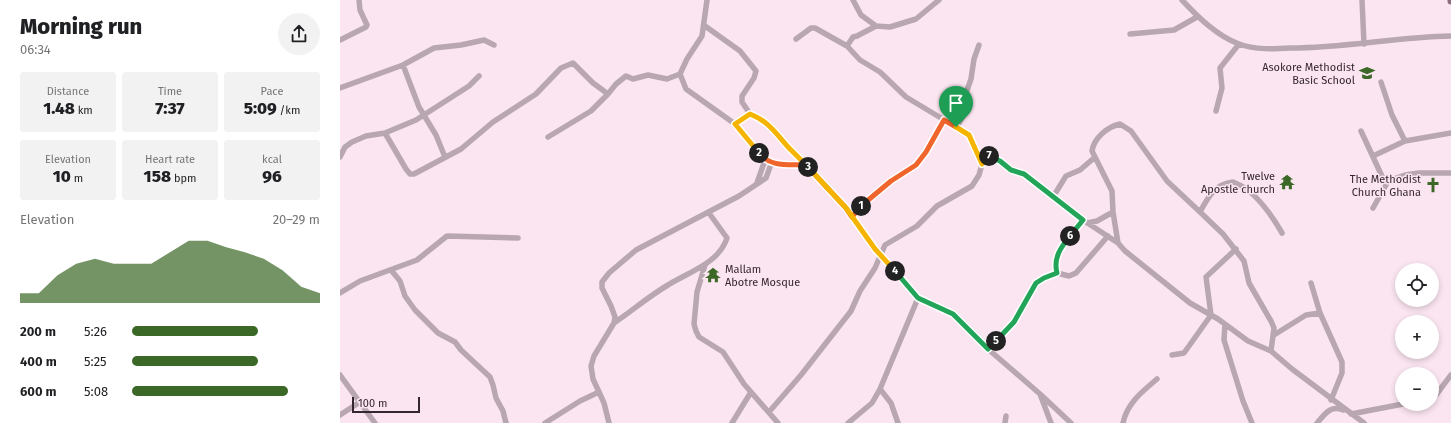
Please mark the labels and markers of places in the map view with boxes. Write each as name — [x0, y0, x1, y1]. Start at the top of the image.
place label: Asokore Methodist Basic School — [1262, 61, 1355, 87]
school or university icon: Asokore Methodist Basic School — [1358, 64, 1376, 82]
pin — [939, 86, 973, 127]
pin: 2 — [749, 143, 769, 163]
pin: 7 — [979, 146, 999, 166]
pin: 3 — [798, 157, 818, 177]
place label: Twelve Apostle church — [1201, 170, 1275, 196]
temple icon: Twelve Apostle church — [1278, 173, 1296, 191]
place label: The Methodist Church Ghana — [1350, 173, 1421, 199]
church icon: The Methodist Church Ghana — [1424, 176, 1442, 194]
pin: 1 — [851, 196, 871, 216]
pin: 6 — [1060, 226, 1080, 246]
pin: 4 — [885, 261, 905, 281]
place label: Mallam Abotre Mosque — [725, 263, 800, 289]
temple icon: Mallam Abotre Mosque — [704, 266, 722, 284]
pin: 5 — [986, 331, 1006, 351]

